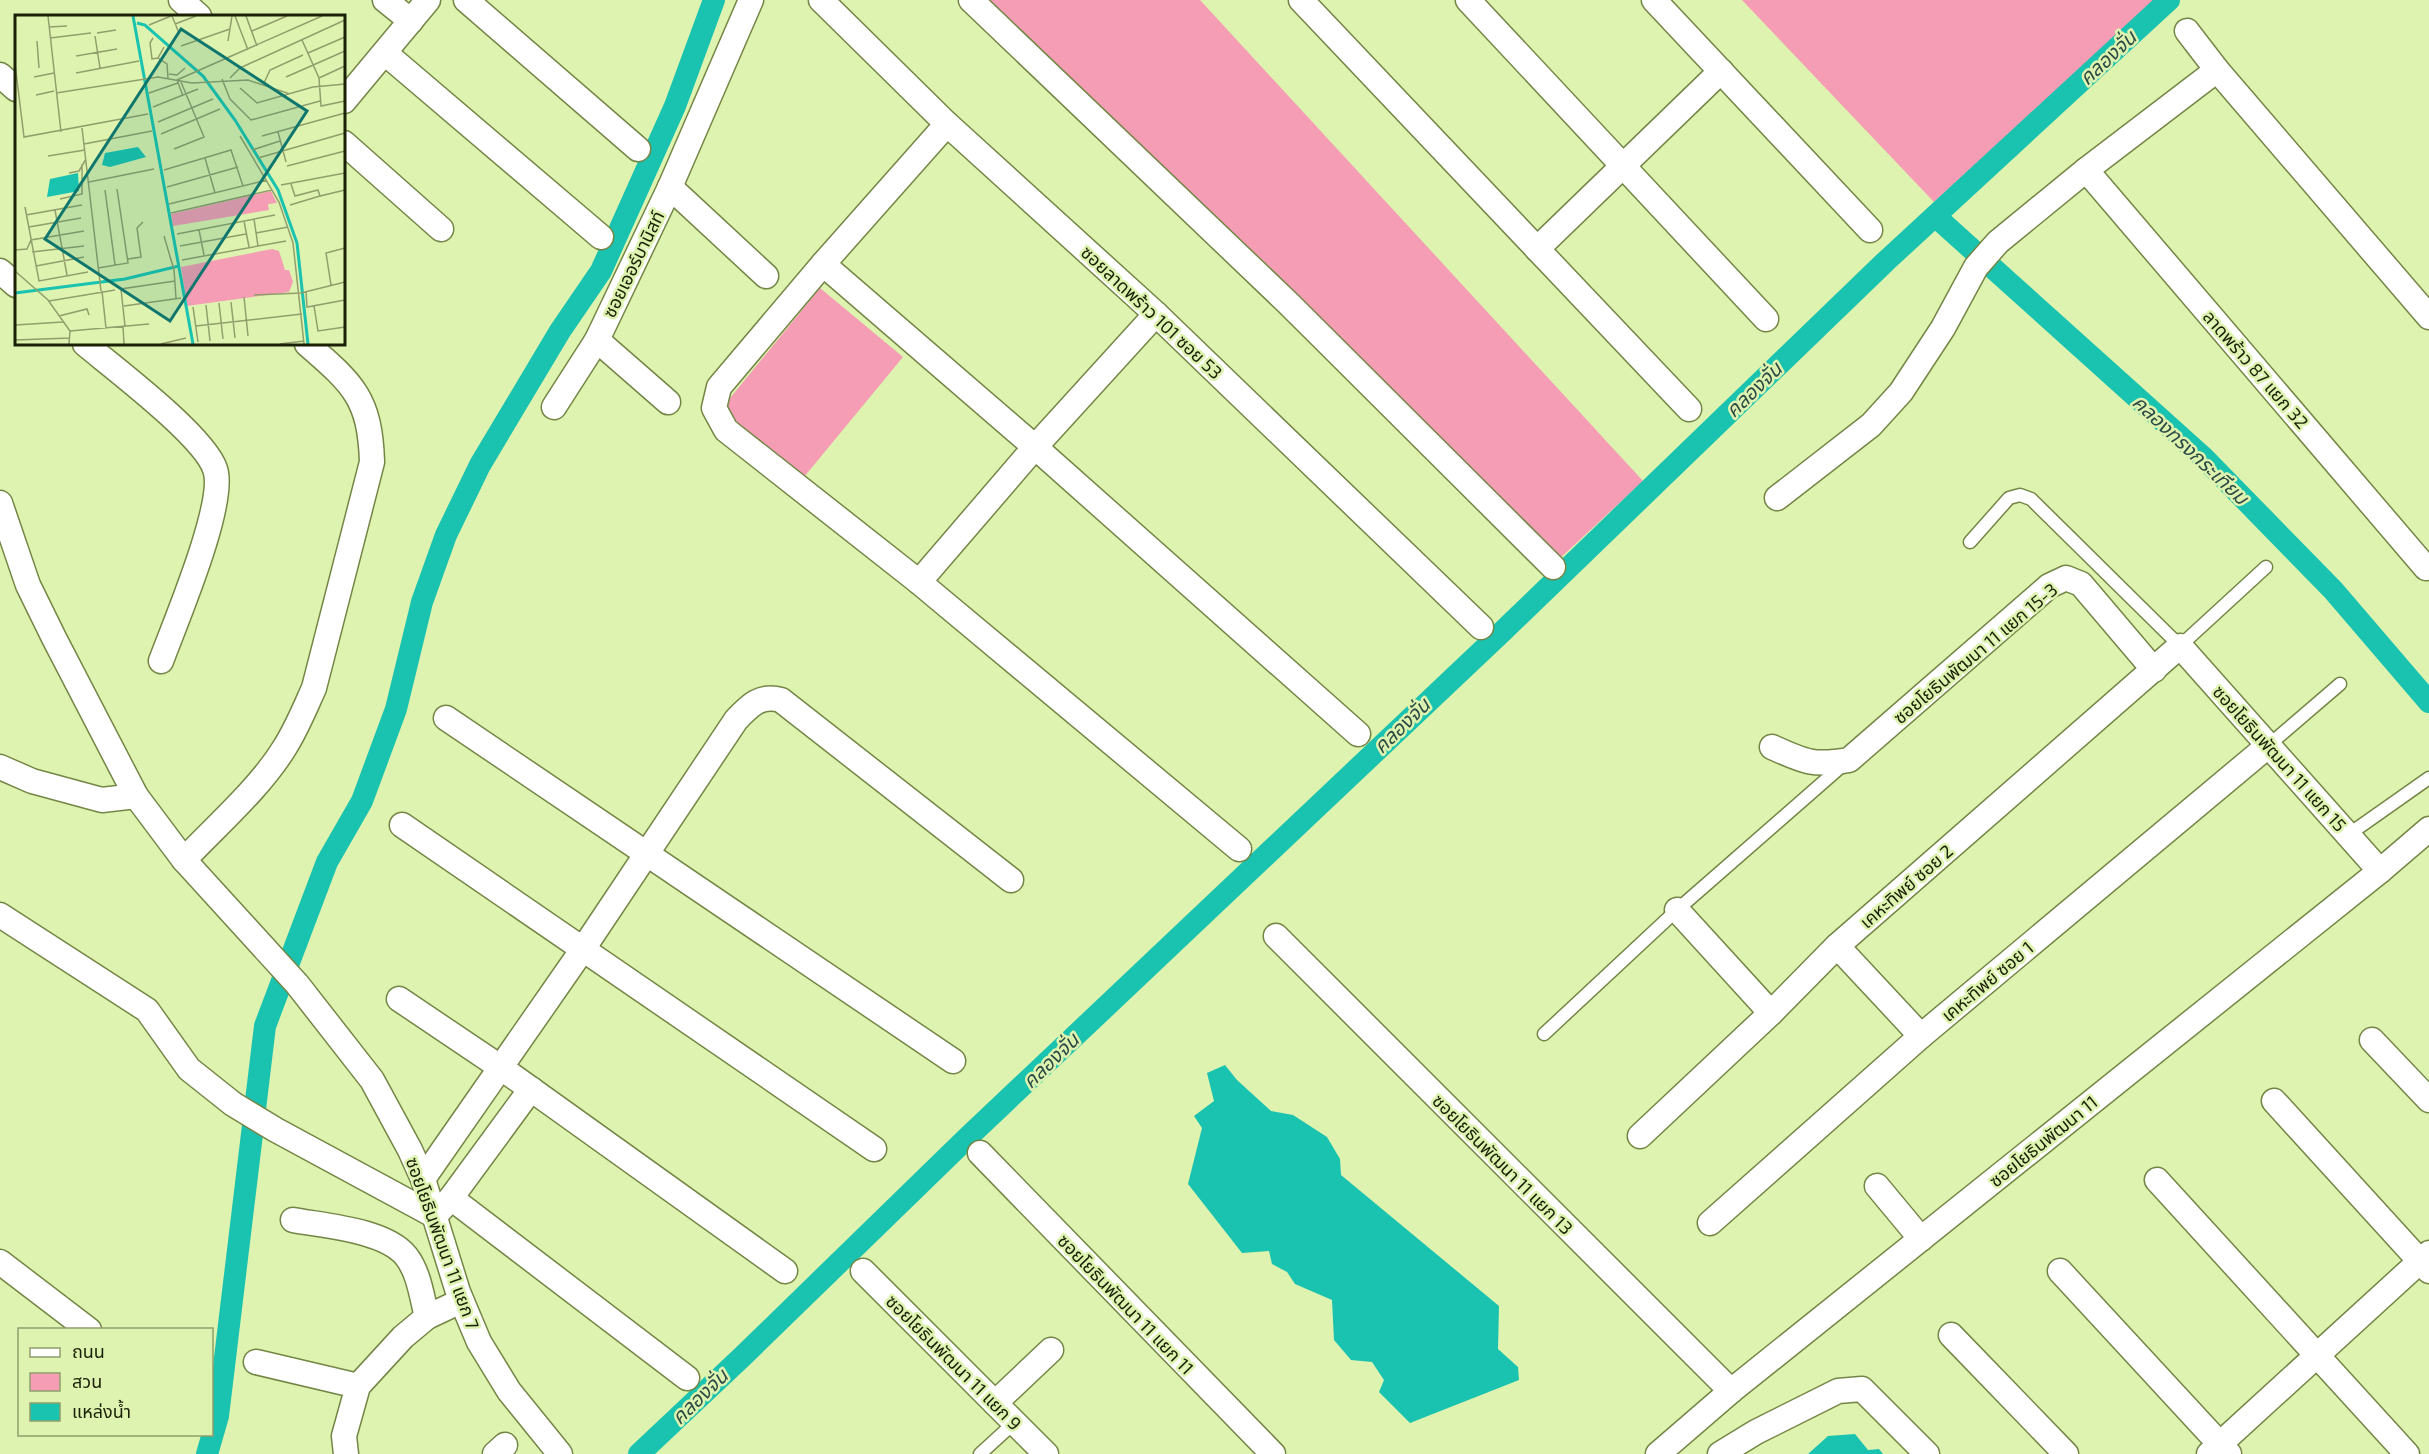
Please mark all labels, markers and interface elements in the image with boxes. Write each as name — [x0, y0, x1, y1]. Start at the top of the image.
inset map — [15, 15, 345, 345]
water label: คลองจั่น — [2074, 24, 2142, 89]
street label: ซอยเออร์บานิสท์ — [598, 207, 668, 321]
street label: ซอยลาดพร้าว 101 ซอย 53 — [1077, 241, 1227, 383]
street label: ลาดพร้าว 87 แยก 32 — [2199, 305, 2313, 433]
water label: คลองจั่น — [1720, 355, 1787, 422]
water label: คลองทรงกระเทียม — [2128, 389, 2255, 510]
street label: ซอยโยธินพัฒนา 11 แยก 15-3 — [1889, 578, 2061, 728]
street label: ซอยโยธินพัฒนา 11 แยก 15 — [2209, 680, 2351, 836]
water label: คลองจั่น — [1368, 691, 1435, 758]
street label: เคหะทิพย์ ซอย 2 — [1855, 840, 1957, 932]
street label: เคหะทิพย์ ซอย 1 — [1937, 936, 2037, 1026]
water label: คลองจั่น — [1017, 1026, 1084, 1093]
street label: ซอยโยธินพัฒนา 11 แยก 13 — [1428, 1089, 1578, 1239]
street label: ซอยโยธินพัฒนา 11 — [1984, 1091, 2102, 1191]
street label: ซอยโยธินพัฒนา 11 แยก 7 — [402, 1154, 484, 1332]
street label: ซอยโยธินพัฒนา 11 แยก 11 — [1053, 1229, 1199, 1379]
street label: ซอยโยธินพัฒนา 11 แยก 9 — [882, 1290, 1026, 1434]
legend — [18, 1328, 213, 1436]
text: ถนน — [72, 1340, 105, 1362]
water label: คลองจั่น — [666, 1362, 733, 1429]
text: สวน — [72, 1370, 102, 1392]
text: แหล่งน้ำ — [72, 1399, 131, 1422]

